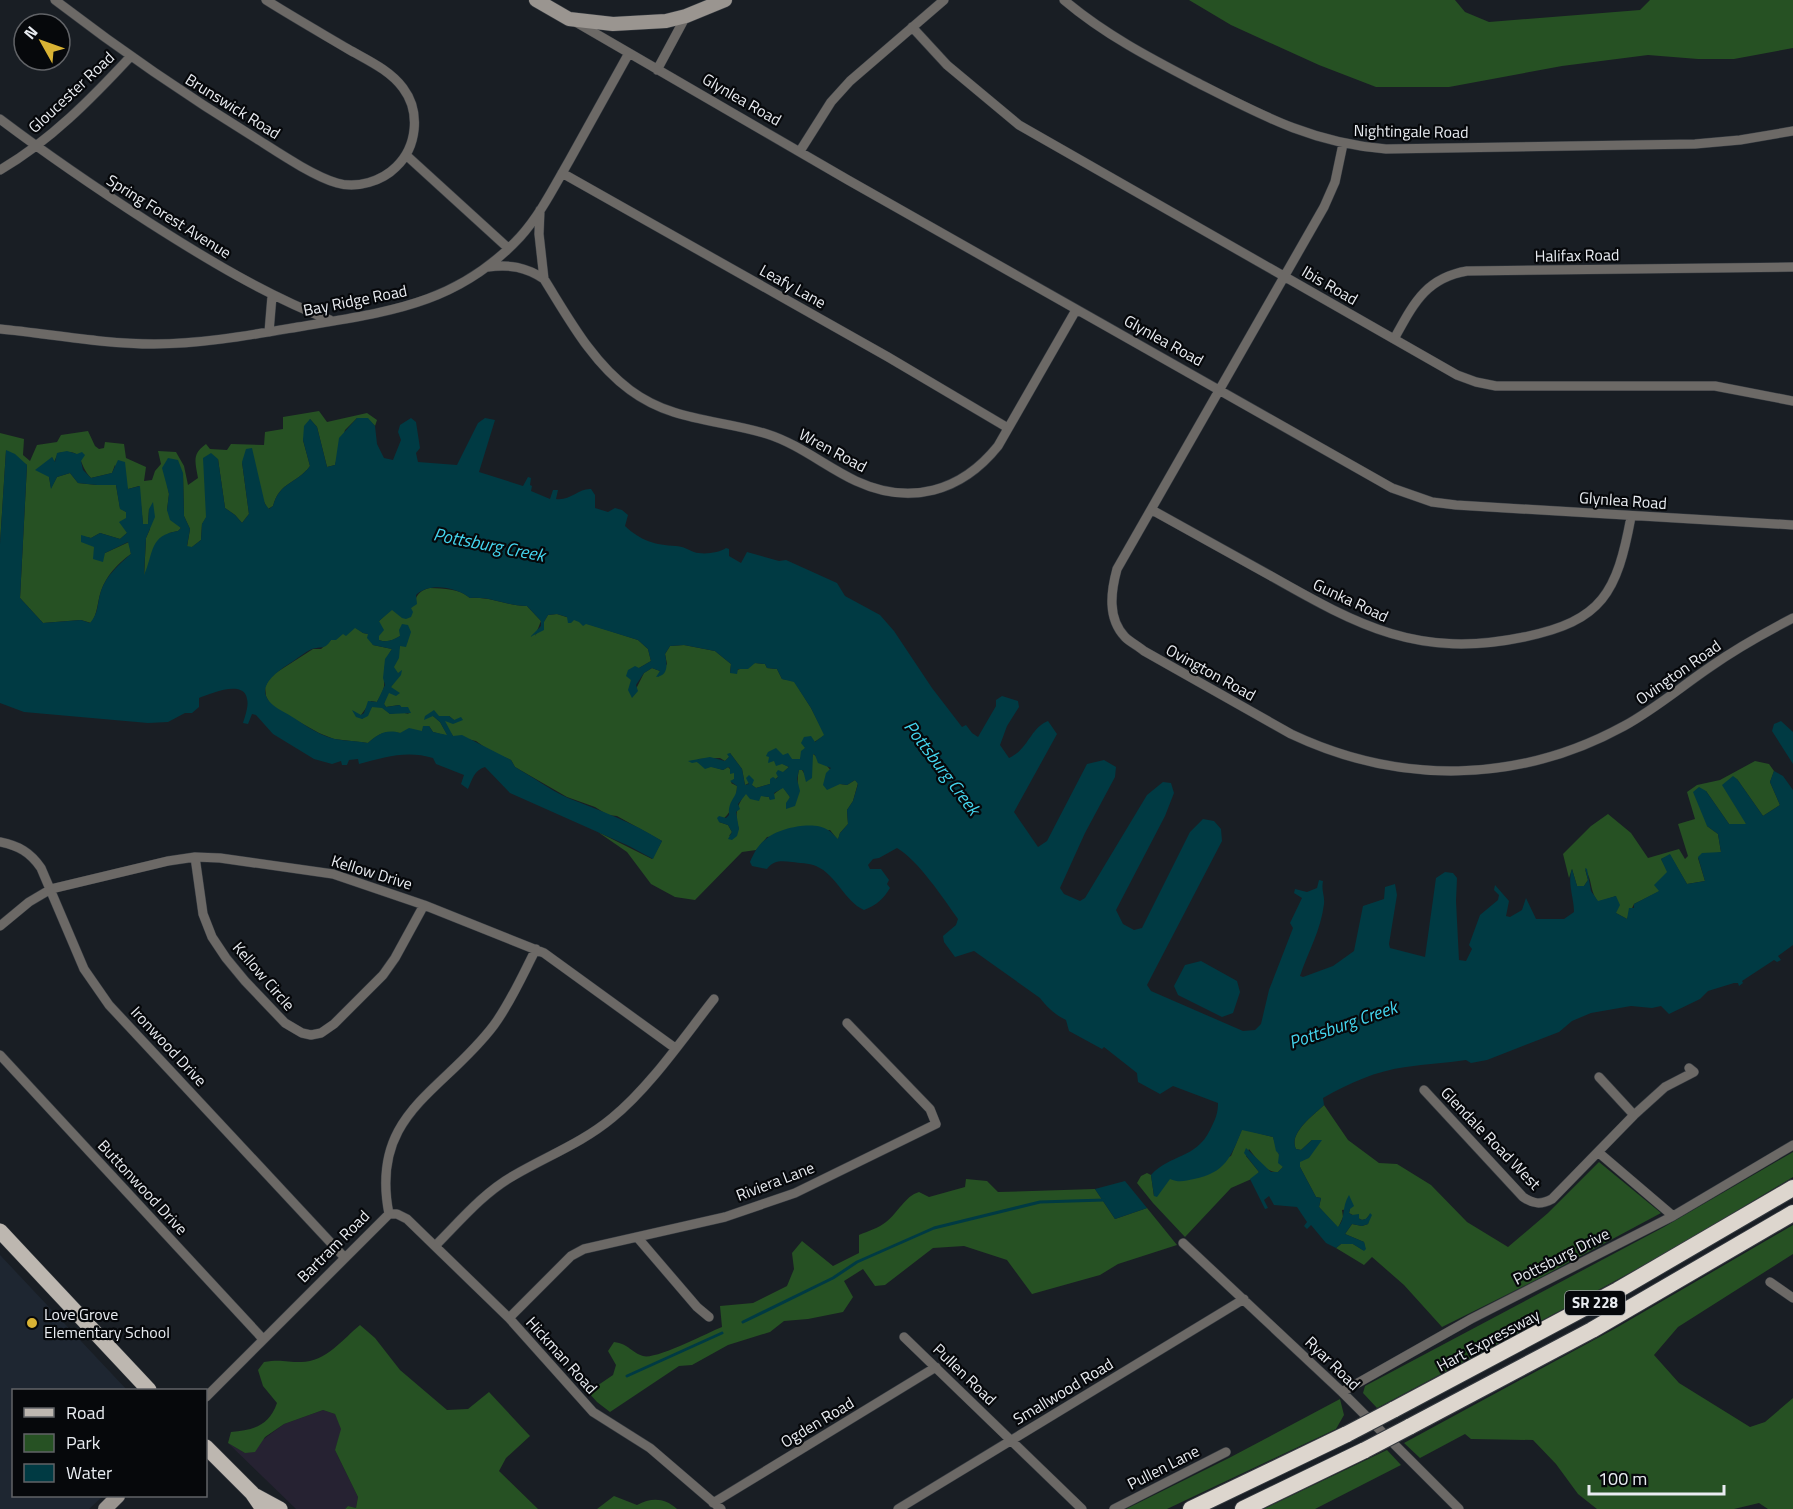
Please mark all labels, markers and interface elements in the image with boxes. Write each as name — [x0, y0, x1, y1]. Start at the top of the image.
north arrow — [12, 12, 72, 72]
text: N — [18, 20, 43, 44]
street label: Gloucester Road — [22, 46, 120, 138]
street label: Brunswick Road — [181, 67, 285, 145]
street label: Glynlea Road — [698, 67, 786, 131]
street label: Nightingale Road — [1353, 118, 1469, 144]
street label: Spring Forest Avenue — [102, 168, 236, 264]
street label: Halifax Road — [1534, 242, 1620, 268]
street label: Leafy Lane — [755, 258, 831, 314]
street label: Ibis Road — [1297, 259, 1363, 311]
street label: Bay Ridge Road — [301, 278, 409, 322]
street label: Glynlea Road — [1120, 308, 1208, 372]
street label: Wren Road — [795, 422, 871, 478]
street label: Glynlea Road — [1578, 485, 1668, 515]
water label: Pottsburg Creek — [431, 520, 549, 569]
street label: Gunka Road — [1309, 572, 1393, 628]
street label: Ovington Road — [1630, 634, 1726, 710]
street label: Ovington Road — [1162, 637, 1260, 707]
water label: Pottsburg Creek — [898, 714, 988, 823]
street label: Kellow Drive — [329, 848, 415, 896]
street label: Kellow Circle — [227, 936, 301, 1016]
water label: Pottsburg Creek — [1285, 993, 1403, 1056]
street label: Ironwood Drive — [125, 1000, 213, 1092]
street label: Glendale Road West — [1435, 1081, 1547, 1195]
street label: Buttonwood Drive — [92, 1134, 194, 1240]
street label: Riviera Lane — [732, 1155, 818, 1207]
street label: Bartram Road — [291, 1204, 375, 1288]
street label: Pottsburg Drive — [1509, 1221, 1613, 1291]
road number: SR 228 — [1565, 1291, 1625, 1315]
place label: Love Grove Elementary School — [44, 1302, 170, 1344]
street label: Hart Expressway — [1432, 1303, 1544, 1377]
street label: Hickman Road — [521, 1311, 603, 1399]
marker: Love Grove Elementary School — [25, 1316, 39, 1330]
street label: Ryar Road — [1300, 1330, 1366, 1396]
street label: Pullen Road — [928, 1338, 1002, 1410]
street label: Smallwood Road — [1008, 1352, 1118, 1430]
legend — [12, 1389, 207, 1497]
street label: Ogden Road — [776, 1391, 858, 1453]
text: Road — [66, 1399, 105, 1426]
text: Park — [66, 1429, 101, 1456]
street label: Pullen Lane — [1123, 1439, 1203, 1495]
scale bar — [1589, 1458, 1724, 1496]
text: Water — [66, 1459, 112, 1486]
text: 100 m — [1598, 1465, 1647, 1492]

